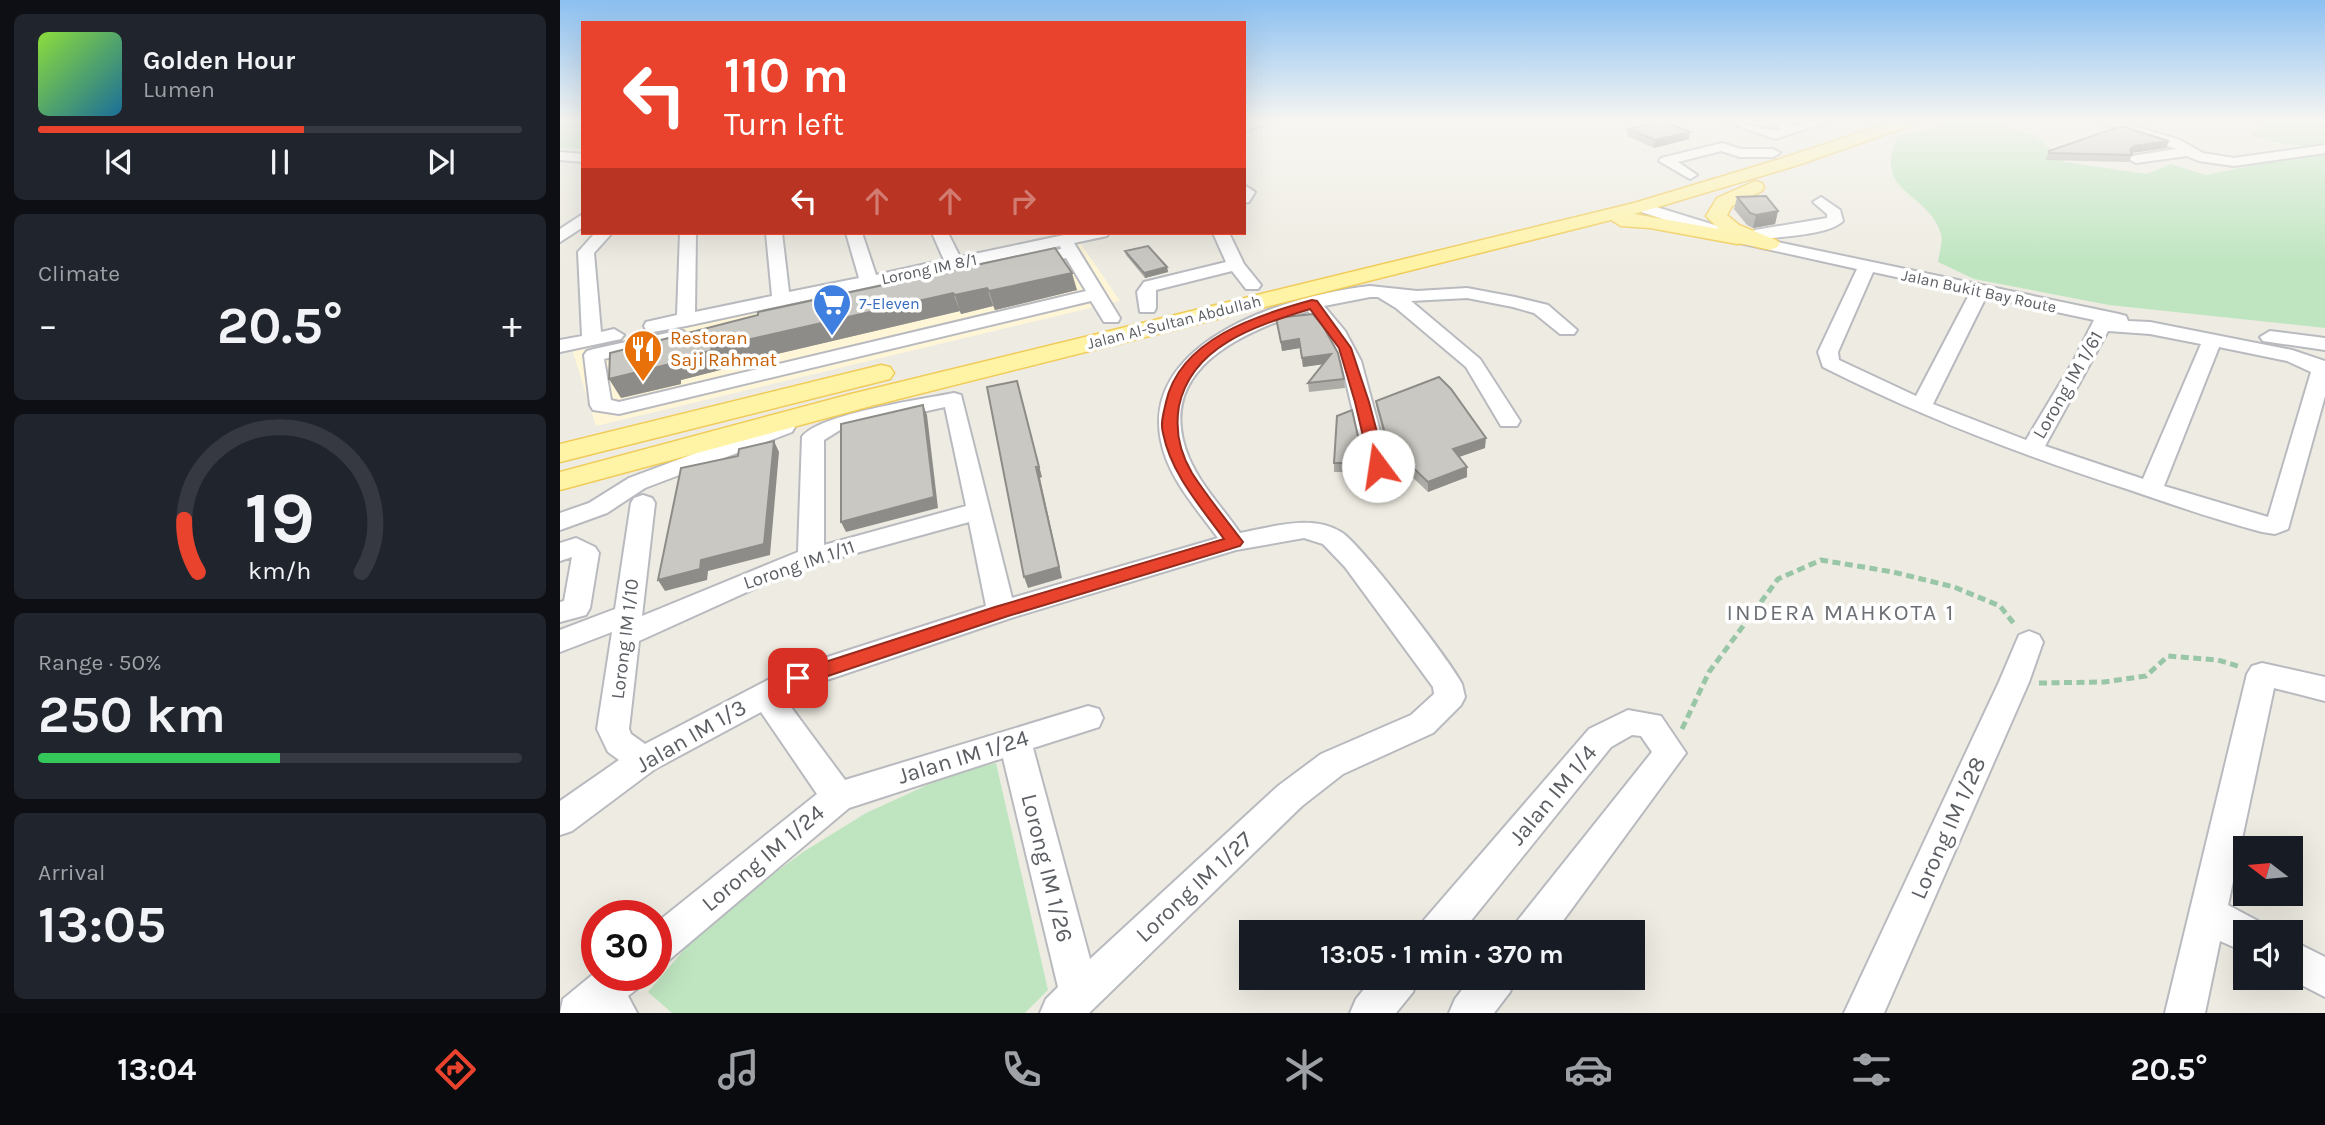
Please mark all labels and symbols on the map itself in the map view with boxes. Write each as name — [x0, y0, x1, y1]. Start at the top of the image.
street label: Lorong IM 8/1 — [880, 250, 978, 288]
street label: Jalan Bukit Bay Route — [1900, 265, 2058, 317]
supermarket icon: 7-Eleven — [811, 282, 853, 337]
street label: Jalan Al-Sultan Abdullah — [1085, 291, 1263, 353]
place label: 7-Eleven — [859, 294, 920, 313]
place label: Restoran Saji Rahmat — [670, 327, 777, 371]
street label: Lorong IM 1/61 — [2028, 327, 2108, 443]
restaurant icon: Restoran Saji Rahmat — [622, 328, 664, 383]
position arrow — [1341, 429, 1415, 503]
street label: Lorong IM 1/11 — [740, 536, 858, 594]
street label: Lorong IM 1/10 — [607, 578, 643, 700]
district label: INDERA MAHKOTA 1 — [1727, 599, 1955, 626]
pin — [768, 648, 828, 708]
street label: Jalan IM 1/3 — [631, 694, 751, 778]
street label: Jalan IM 1/24 — [894, 724, 1032, 790]
street label: Jalan IM 1/4 — [1503, 739, 1603, 850]
street label: Lorong IM 1/28 — [1905, 753, 1991, 903]
street label: Lorong IM 1/26 — [1016, 791, 1078, 945]
street label: Lorong IM 1/24 — [696, 799, 830, 917]
street label: Lorong IM 1/27 — [1130, 826, 1258, 948]
north arrow — [2233, 836, 2303, 906]
speed limit sign: 30 — [581, 900, 672, 991]

